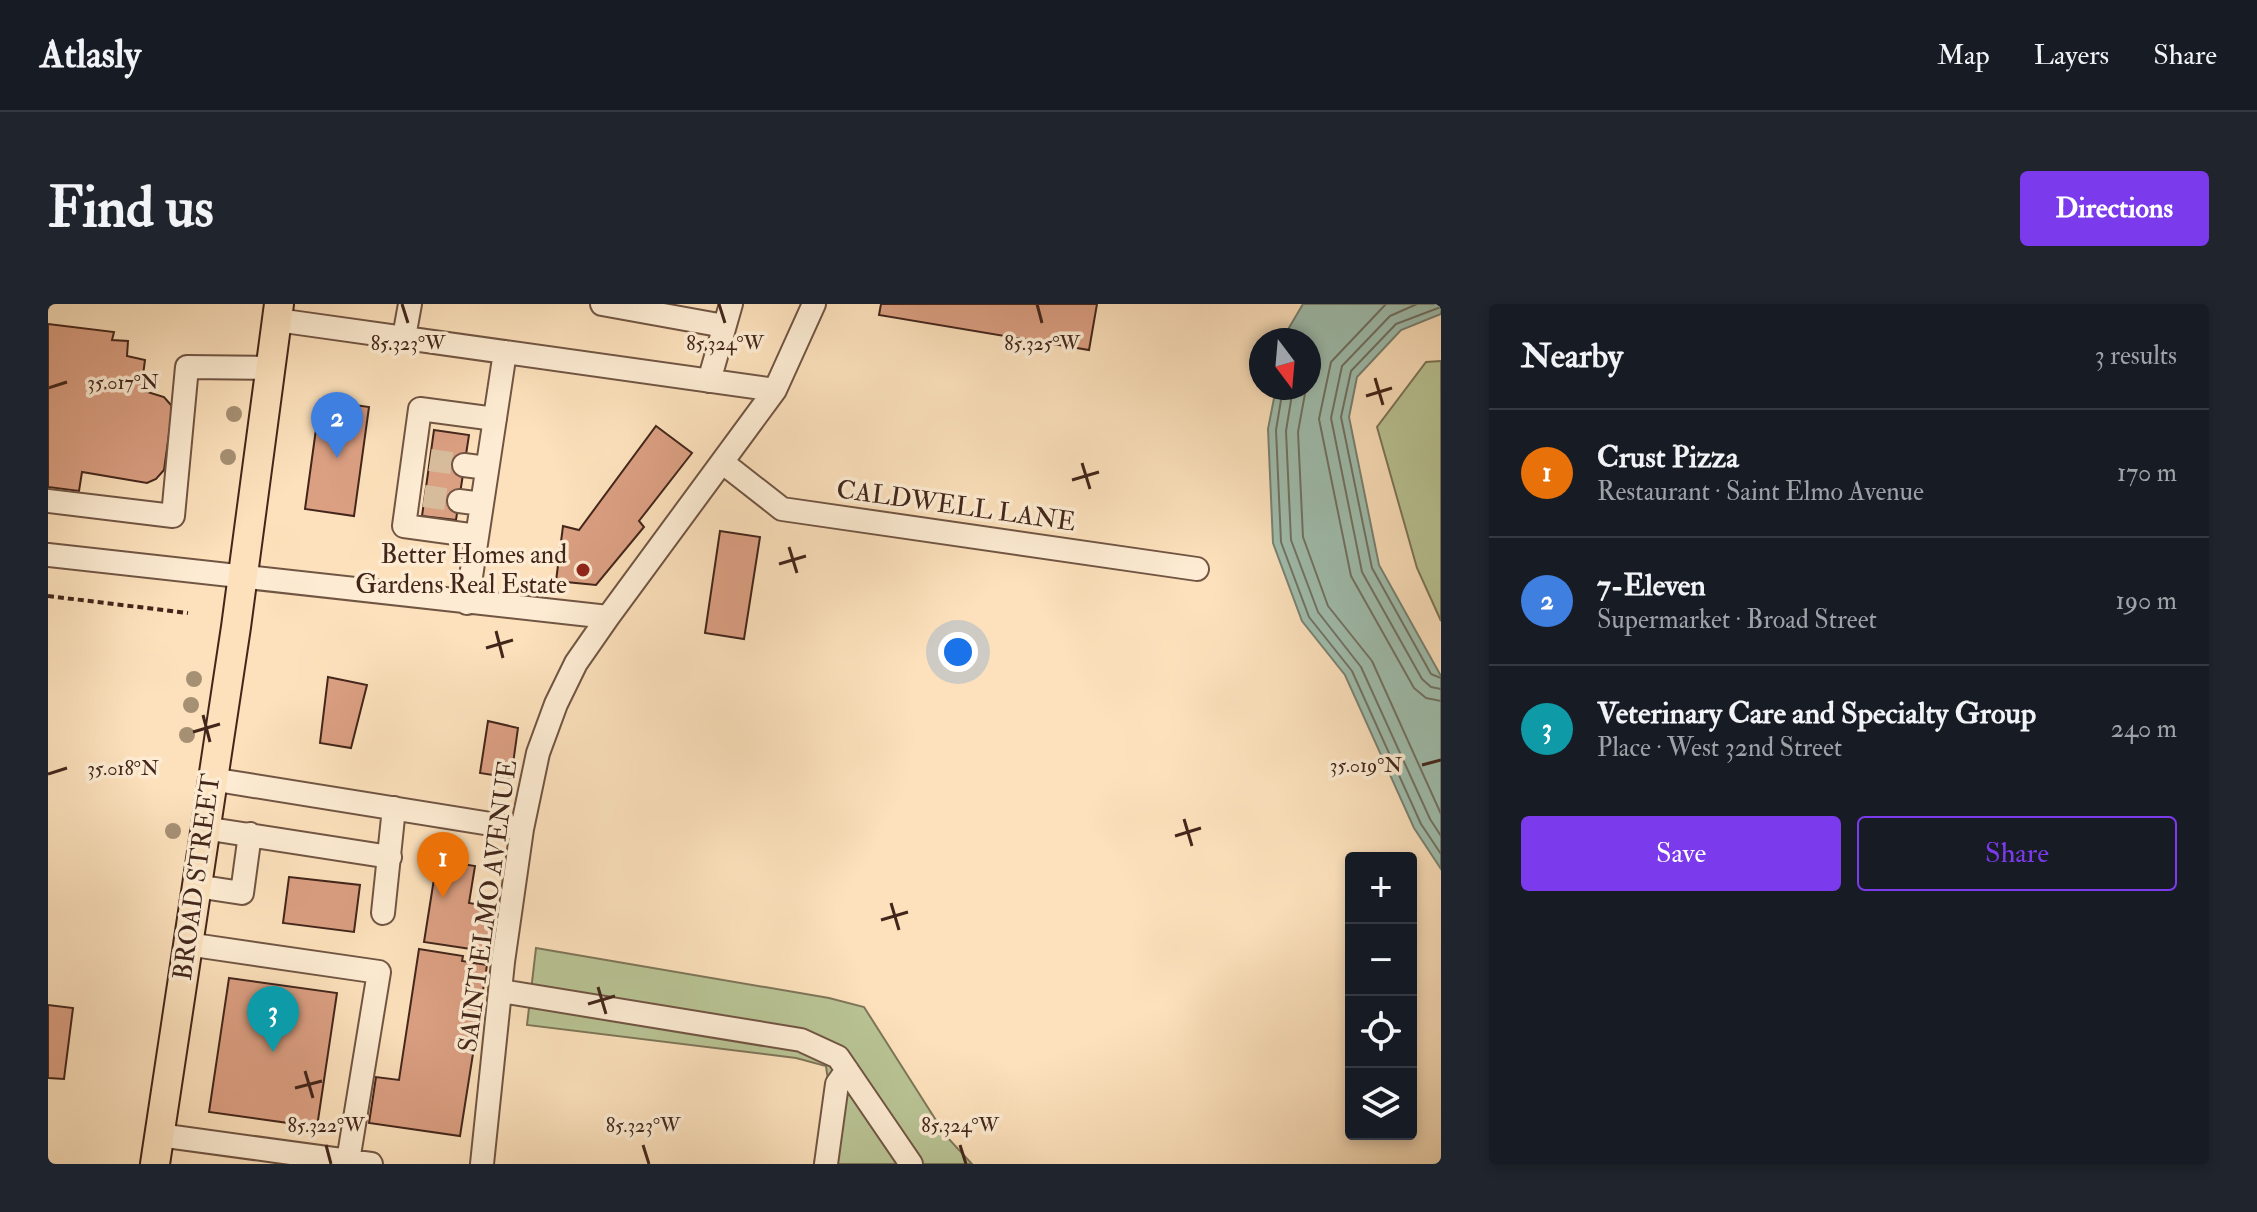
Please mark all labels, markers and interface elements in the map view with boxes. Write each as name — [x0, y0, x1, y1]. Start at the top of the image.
text: Atlasly — [40, 31, 141, 79]
text: Map — [1937, 38, 1990, 73]
text: Layers — [2034, 38, 2109, 73]
text: Share — [2153, 38, 2217, 73]
button: Directions — [2020, 171, 2209, 246]
text: Find us — [48, 173, 214, 244]
north arrow — [1249, 328, 1321, 400]
text: 85.323°W — [371, 331, 446, 356]
text: 85.324°W — [686, 331, 765, 356]
text: 85.325°W — [1004, 331, 1080, 356]
text: Nearby — [1521, 335, 1623, 378]
text: 3 results — [2095, 340, 2177, 372]
text: 35.017°N — [87, 370, 159, 395]
pin: 2 — [311, 392, 363, 458]
text: Crust Pizza — [1597, 439, 1738, 476]
text: 1 — [1542, 457, 1552, 489]
text: 170 m — [2117, 457, 2177, 489]
street label: CALDWELL LANE — [834, 473, 1078, 539]
text: Restaurant · Saint Elmo Avenue — [1597, 476, 1924, 508]
place label: Better Homes and Gardens Real Estate — [355, 539, 567, 601]
marker: Better Homes and Gardens Real Estate — [574, 561, 592, 579]
text: 7-Eleven — [1597, 567, 1706, 604]
text: 2 — [1540, 585, 1554, 617]
text: 190 m — [2116, 585, 2177, 617]
text: Supermarket · Broad Street — [1597, 604, 1877, 636]
your location — [938, 632, 978, 672]
text: Veterinary Care and Specialty Group — [1597, 695, 2036, 732]
text: 3 — [1542, 713, 1552, 745]
text: 240 m — [2111, 713, 2177, 745]
text: Place · West 32nd Street — [1597, 732, 1842, 764]
text: 35.019°N — [1330, 753, 1402, 778]
text: 35.018°N — [87, 756, 159, 781]
street label: SAINT ELMO AVENUE — [452, 758, 524, 1054]
street label: BROAD STREET — [167, 772, 227, 982]
button: Save — [1521, 816, 1841, 891]
button: Share — [1857, 816, 2177, 891]
pin: 1 — [417, 832, 469, 898]
map controls — [1345, 852, 1417, 1140]
button: + — [1345, 852, 1417, 924]
button: − — [1345, 924, 1417, 996]
pin: 3 — [247, 986, 299, 1052]
button: locate — [1345, 996, 1417, 1068]
button: layers — [1345, 1068, 1417, 1140]
text: 85.322°W — [287, 1113, 365, 1138]
text: 85.323°W — [606, 1113, 681, 1138]
text: 85.324°W — [921, 1113, 1000, 1138]

